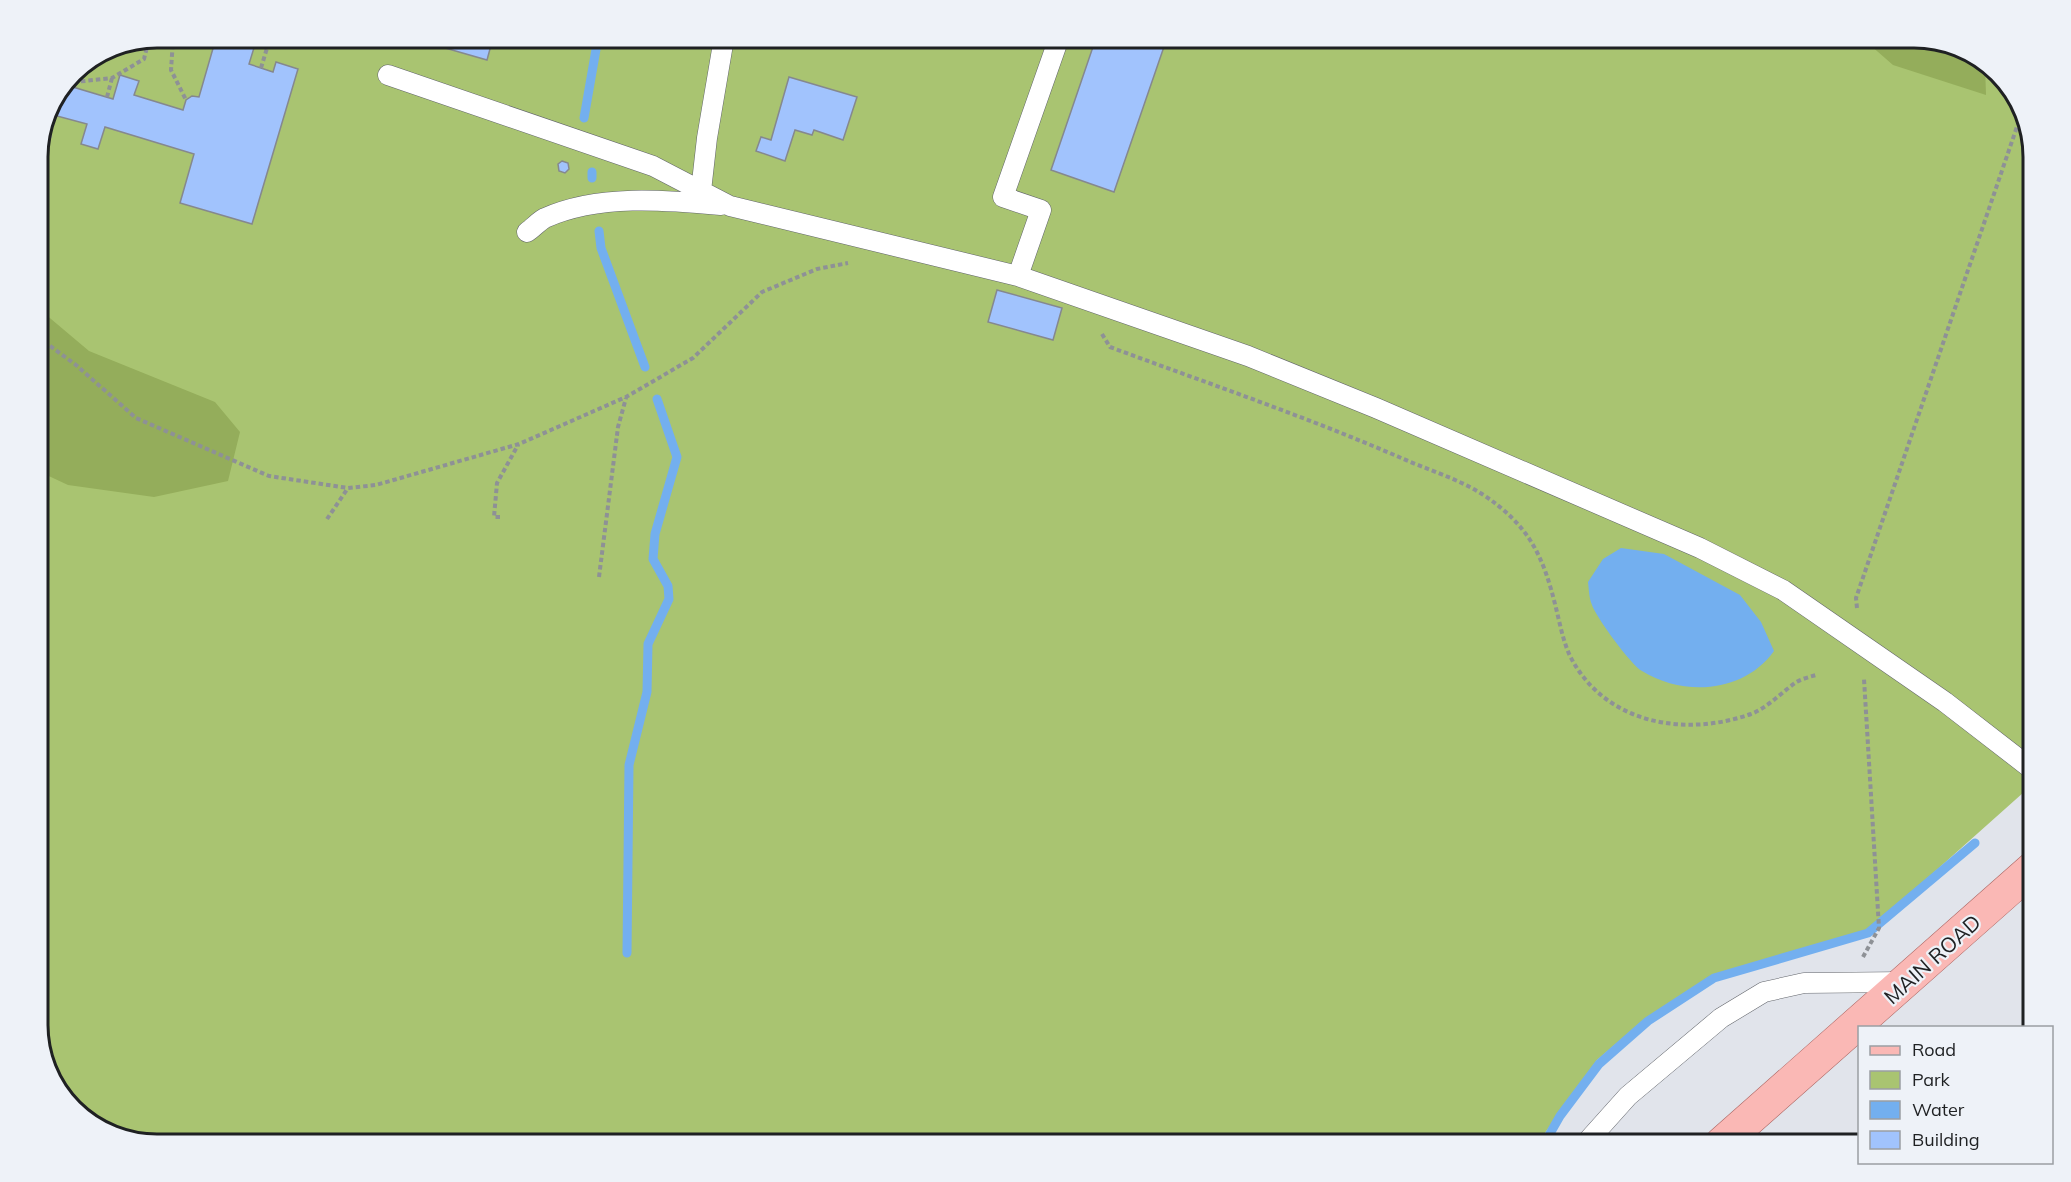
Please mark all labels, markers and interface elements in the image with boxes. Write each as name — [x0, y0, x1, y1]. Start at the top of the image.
street label: MAIN ROAD — [1878, 909, 1986, 1009]
legend — [1858, 1026, 2053, 1164]
text: Road — [1912, 1038, 1956, 1061]
text: Park — [1912, 1068, 1951, 1091]
text: Water — [1912, 1098, 1965, 1121]
text: Building — [1912, 1128, 1980, 1151]

